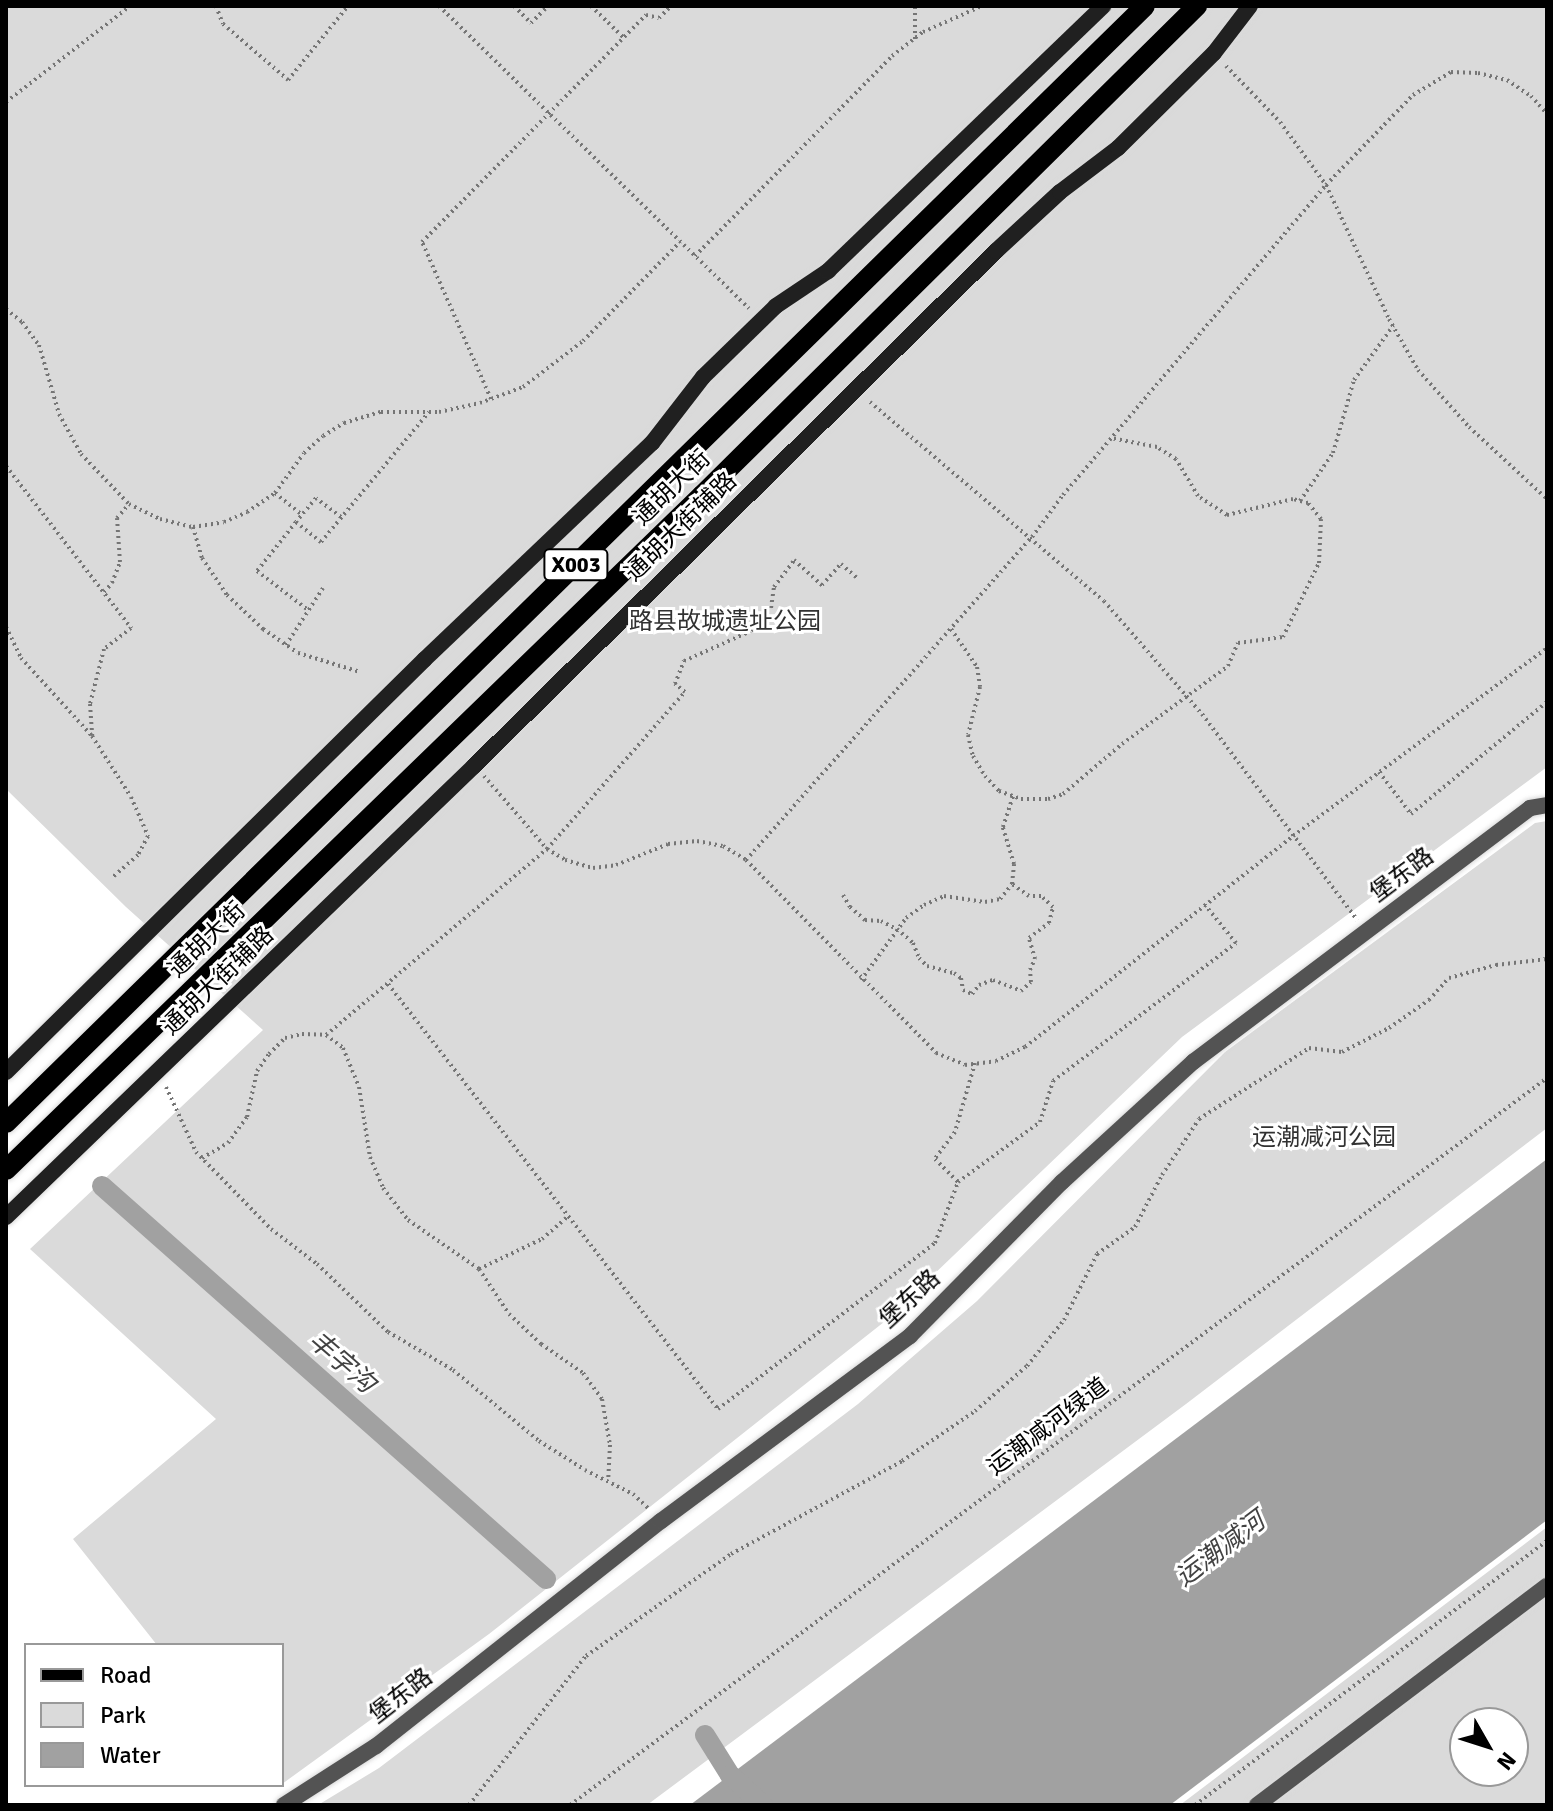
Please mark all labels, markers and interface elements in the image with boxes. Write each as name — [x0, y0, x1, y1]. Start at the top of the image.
street label: 通胡大街 — [627, 444, 717, 532]
street label: 通胡大街辅路 — [619, 467, 743, 587]
road number: X003 — [542, 547, 610, 583]
park label: 路县故城遗址公园 — [629, 608, 821, 636]
street label: 堡东路 — [1365, 842, 1439, 908]
street label: 通胡大街 — [162, 896, 252, 984]
street label: 通胡大街辅路 — [156, 921, 280, 1041]
park label: 运潮减河公园 — [1252, 1124, 1396, 1152]
street label: 堡东路 — [874, 1264, 946, 1334]
water label: 丰字沟 — [301, 1326, 381, 1400]
street label: 运潮减河绿道 — [982, 1372, 1114, 1482]
water label: 运潮减河 — [1170, 1506, 1272, 1594]
legend — [24, 1643, 284, 1787]
text: Road — [100, 1660, 151, 1690]
street label: 堡东路 — [364, 1662, 438, 1730]
text: Park — [100, 1700, 146, 1730]
north arrow — [1449, 1707, 1529, 1787]
text: Water — [100, 1740, 160, 1770]
text: N — [1491, 1747, 1522, 1776]

